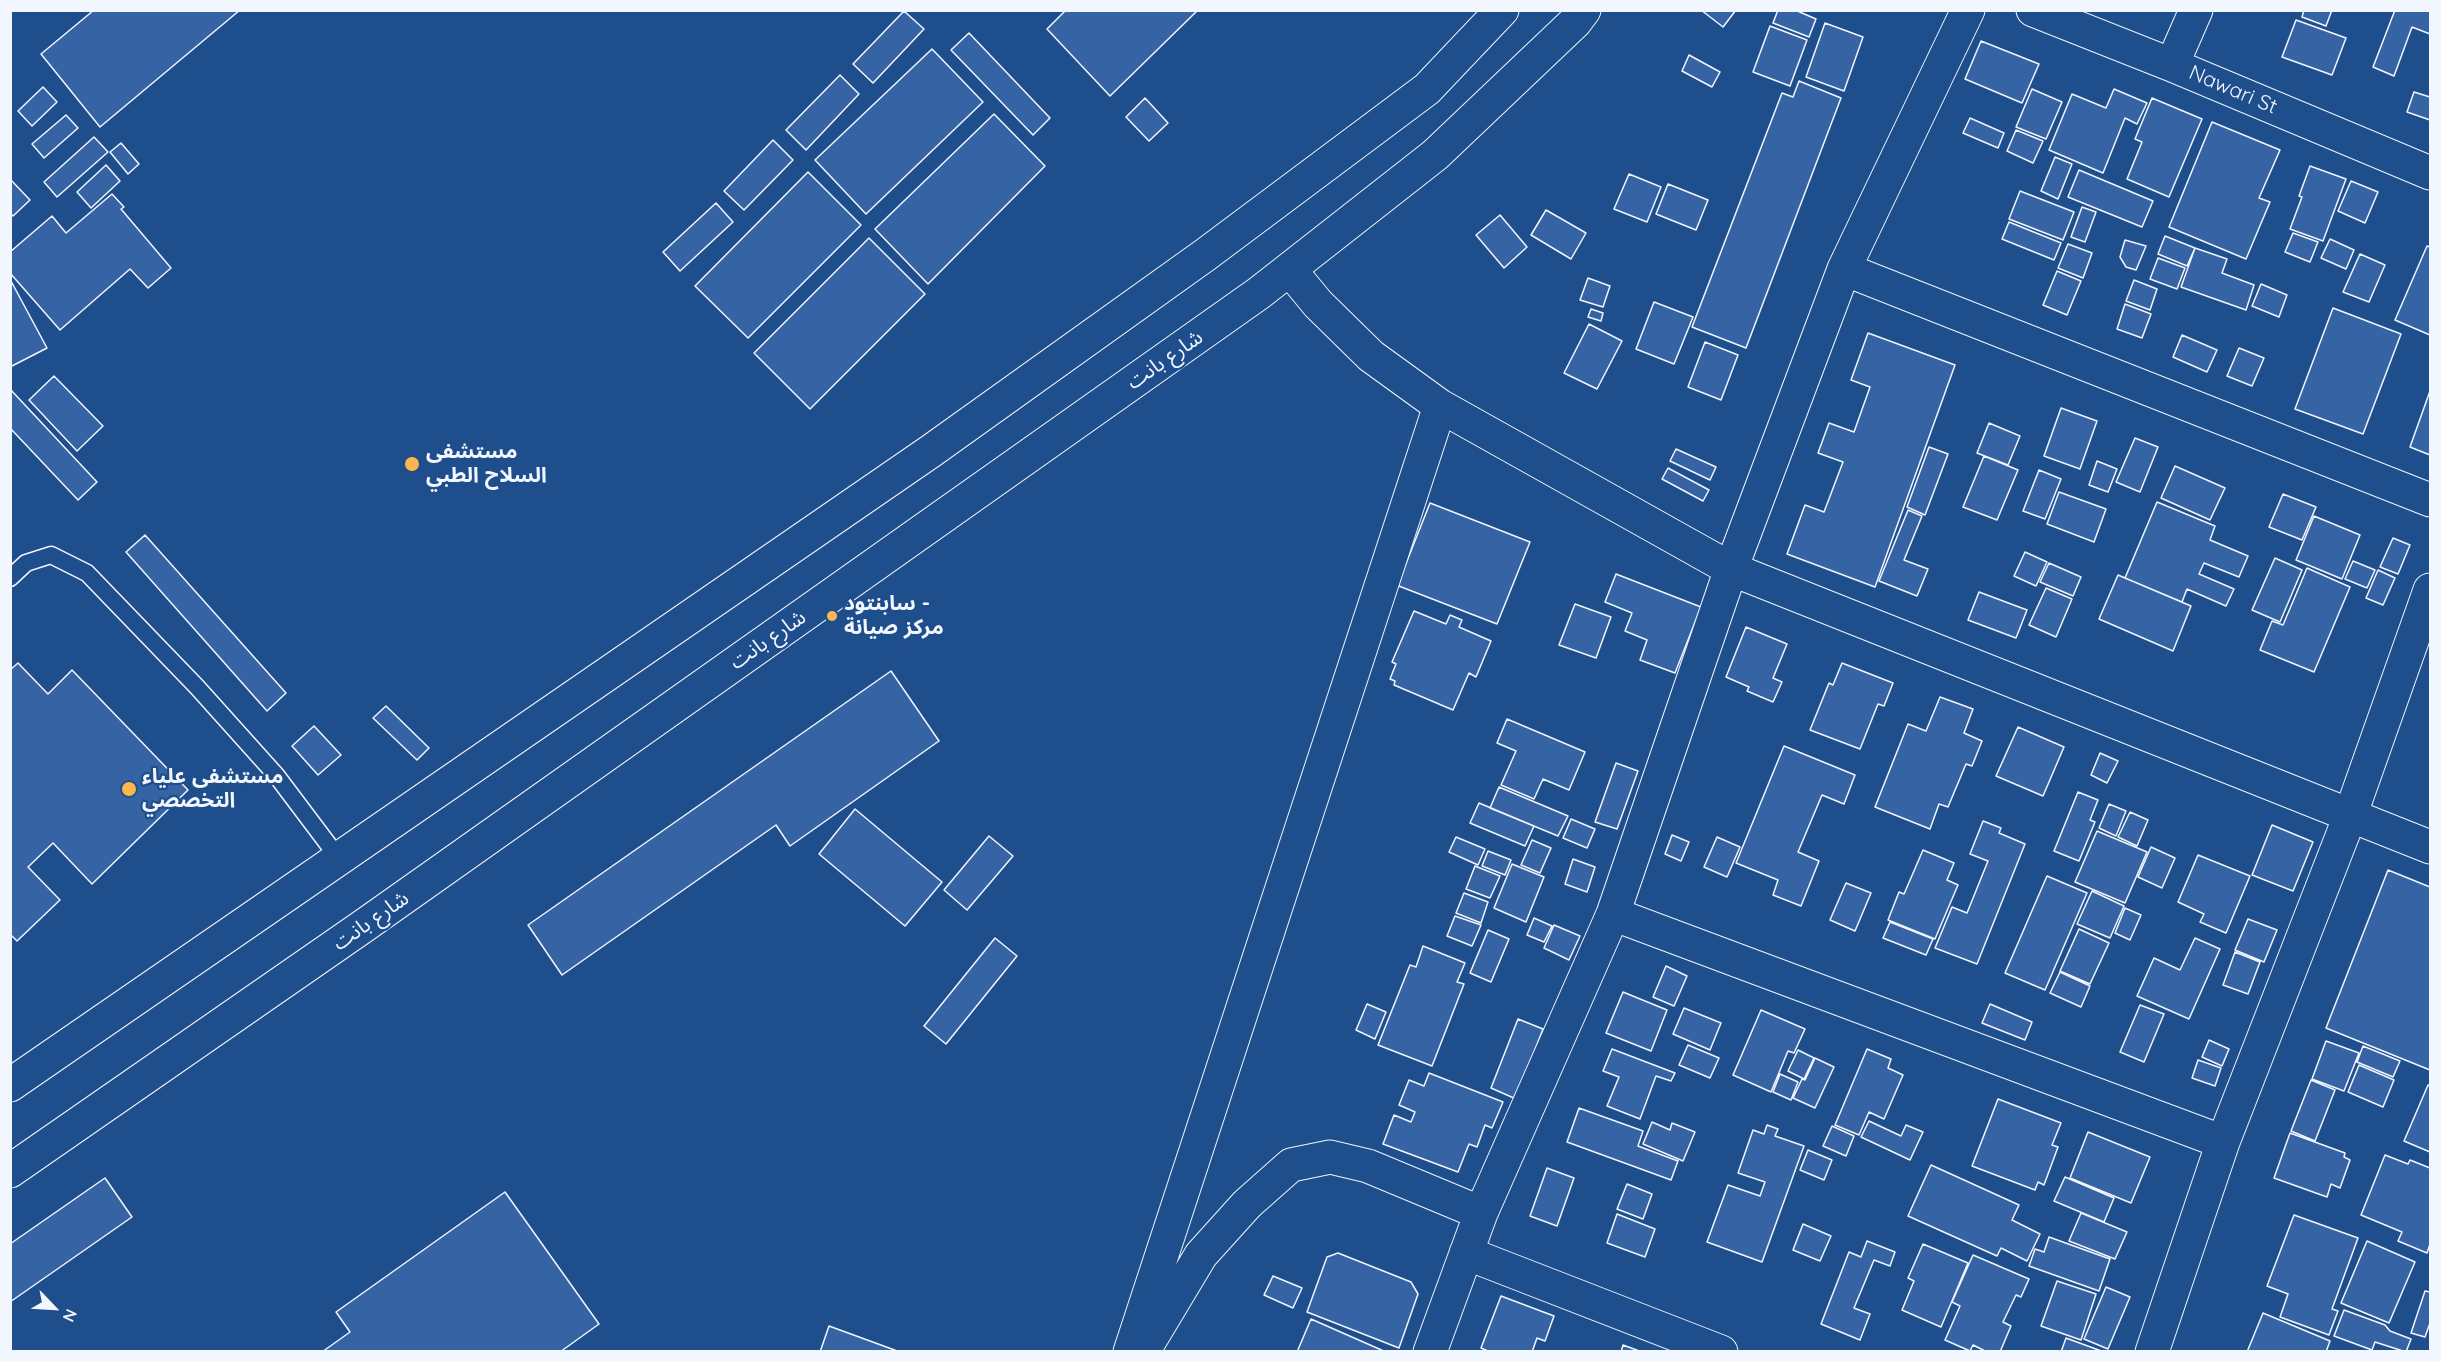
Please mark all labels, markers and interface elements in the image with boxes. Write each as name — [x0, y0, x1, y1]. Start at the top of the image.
street label: Nawari St — [2185, 60, 2281, 120]
street label: شارع بانت — [1122, 325, 1208, 395]
place label: مستشفى السلاح الطبي — [426, 439, 547, 489]
marker: مستشفى السلاح الطبي — [403, 455, 421, 473]
place label: سابنتود - مركز صيانة — [844, 591, 944, 641]
street label: شارع بانت — [725, 605, 811, 675]
marker: سابنتود - مركز صيانة — [825, 609, 839, 623]
place label: مستشفى علياء التخصصي — [142, 764, 283, 814]
marker: مستشفى علياء التخصصي — [120, 780, 138, 798]
street label: شارع بانت — [328, 886, 414, 956]
north arrow — [24, 1278, 84, 1338]
text: N — [59, 1306, 82, 1325]

